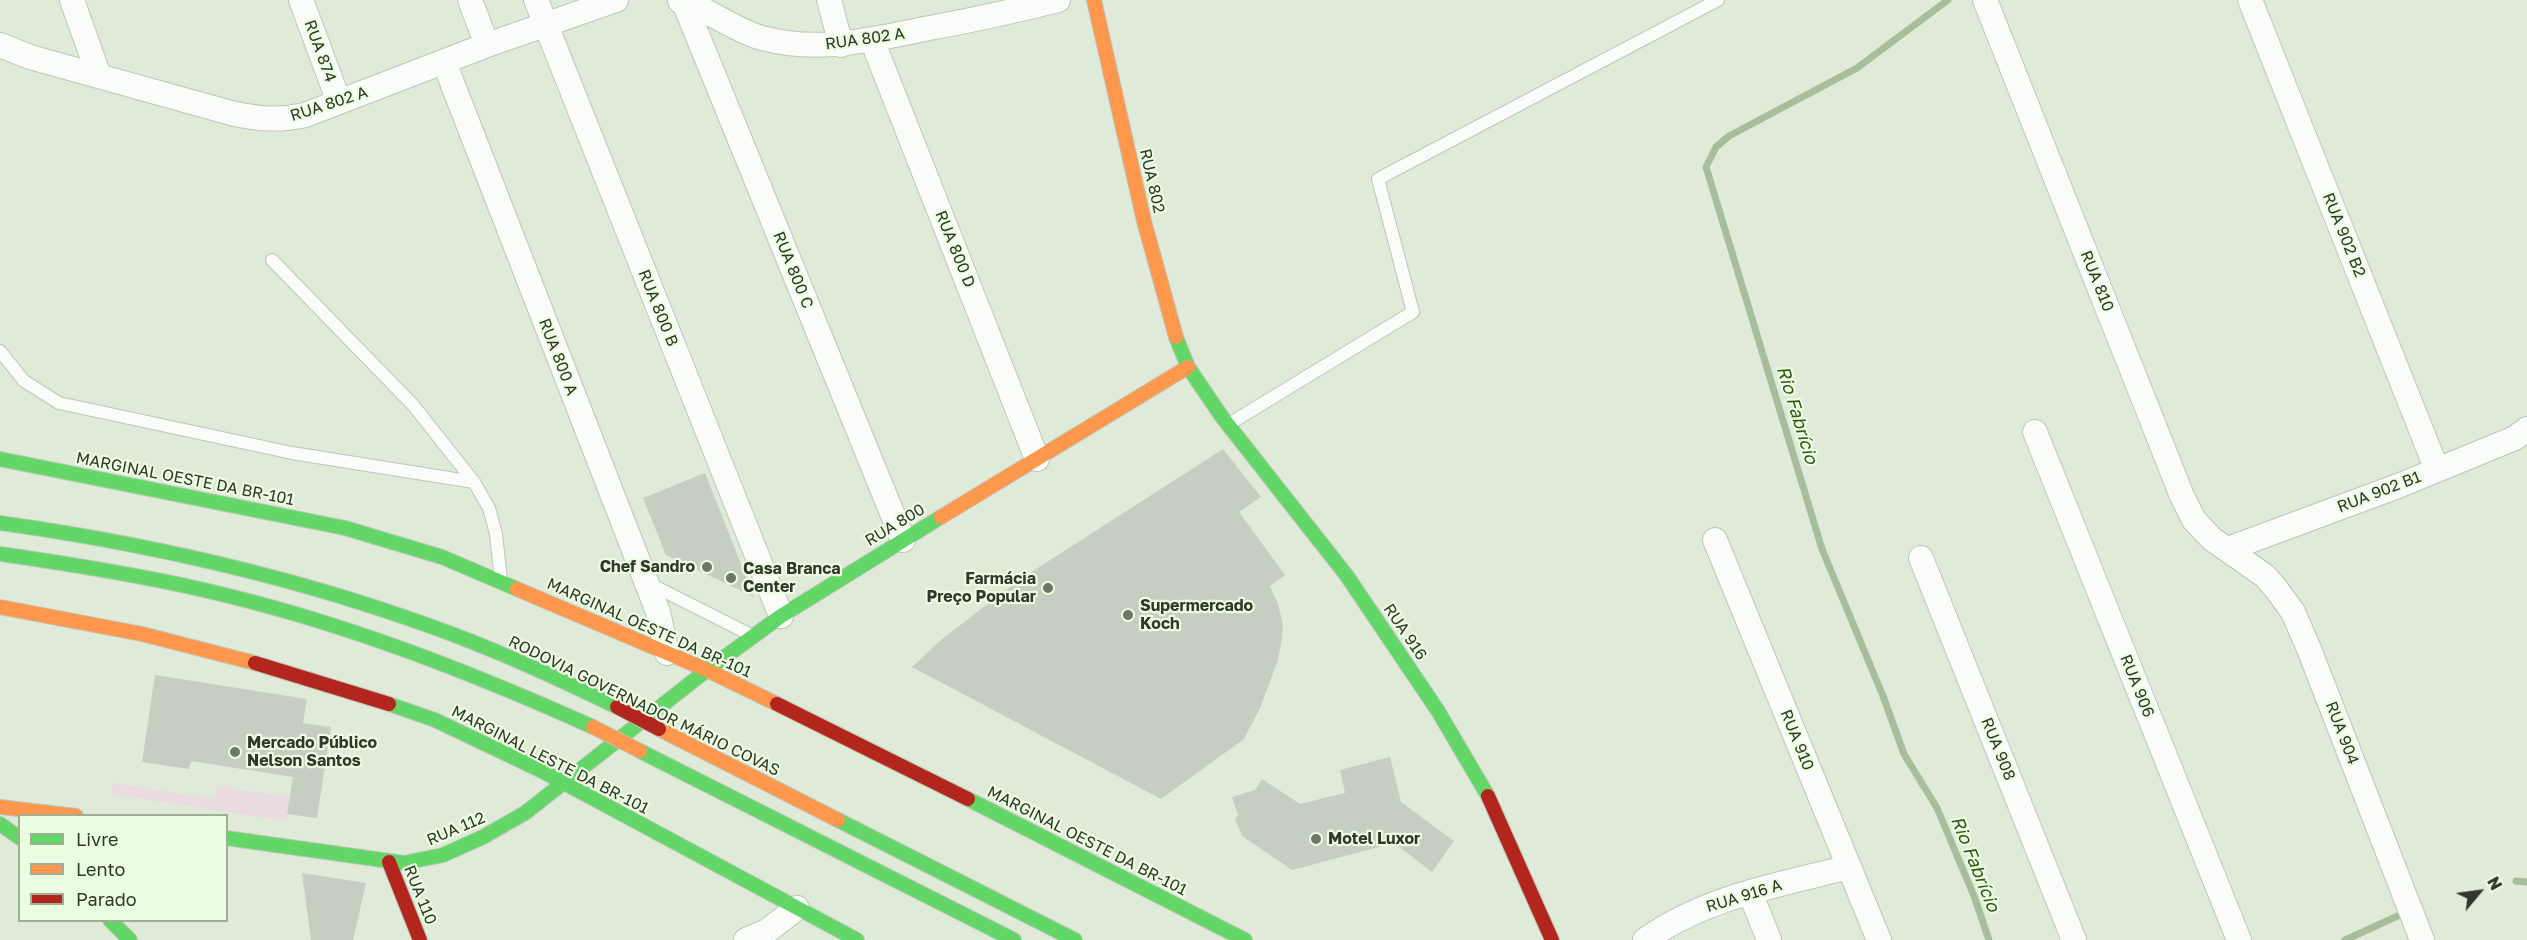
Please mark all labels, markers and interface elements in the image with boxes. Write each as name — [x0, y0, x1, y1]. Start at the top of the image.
street label: RUA 874 — [300, 17, 340, 85]
street label: RUA 802 A — [824, 24, 906, 54]
street label: RUA 802 A — [288, 82, 370, 126]
street label: RUA 802 — [1135, 147, 1169, 215]
street label: RUA 902 B2 — [2318, 190, 2370, 280]
street label: RUA 800 D — [931, 208, 979, 290]
street label: RUA 800 C — [769, 229, 817, 311]
street label: RUA 810 — [2076, 248, 2118, 314]
street label: RUA 800 B — [634, 267, 682, 349]
street label: RUA 800 A — [535, 316, 581, 398]
water label: Rio Fabrício — [1772, 363, 1822, 467]
street label: MARGINAL OESTE DA BR-101 — [74, 448, 296, 510]
street label: RUA 902 B1 — [2334, 467, 2424, 517]
street label: RUA 800 — [862, 500, 928, 550]
place label: Chef Sandro — [600, 557, 695, 577]
place label: Casa Branca Center — [743, 559, 841, 597]
marker: Chef Sandro — [700, 560, 714, 574]
place label: Farmácia Preço Popular — [927, 569, 1036, 607]
marker: Casa Branca Center — [724, 571, 738, 585]
street label: MARGINAL OESTE DA BR-101 — [544, 574, 754, 682]
marker: Farmácia Preço Popular — [1041, 581, 1055, 595]
place label: Supermercado Koch — [1140, 596, 1253, 634]
street label: RUA 916 — [1379, 600, 1431, 664]
marker: Supermercado Koch — [1121, 608, 1135, 622]
street label: RODOVIA GOVERNADOR MÁRIO COVAS — [505, 632, 783, 780]
street label: RUA 906 — [2116, 652, 2158, 720]
street label: RUA 904 — [2321, 699, 2363, 767]
street label: MARGINAL LESTE DA BR-101 — [448, 702, 652, 818]
street label: RUA 910 — [1776, 707, 1818, 773]
street label: RUA 908 — [1977, 715, 2019, 783]
place label: Mercado Público Nelson Santos — [247, 733, 377, 771]
marker: Mercado Público Nelson Santos — [228, 745, 242, 759]
street label: MARGINAL OESTE DA BR-101 — [984, 782, 1190, 900]
street label: RUA 112 — [424, 808, 488, 850]
water label: Rio Fabrício — [1946, 813, 2004, 915]
legend — [18, 814, 228, 922]
text: Livre — [76, 828, 118, 850]
place label: Motel Luxor — [1328, 829, 1420, 849]
marker: Motel Luxor — [1309, 832, 1323, 846]
text: Lento — [76, 858, 125, 880]
north arrow — [2449, 862, 2509, 922]
street label: RUA 110 — [399, 863, 441, 927]
text: N — [2483, 873, 2506, 893]
street label: RUA 916 A — [1704, 875, 1784, 917]
text: Parado — [76, 888, 137, 910]

